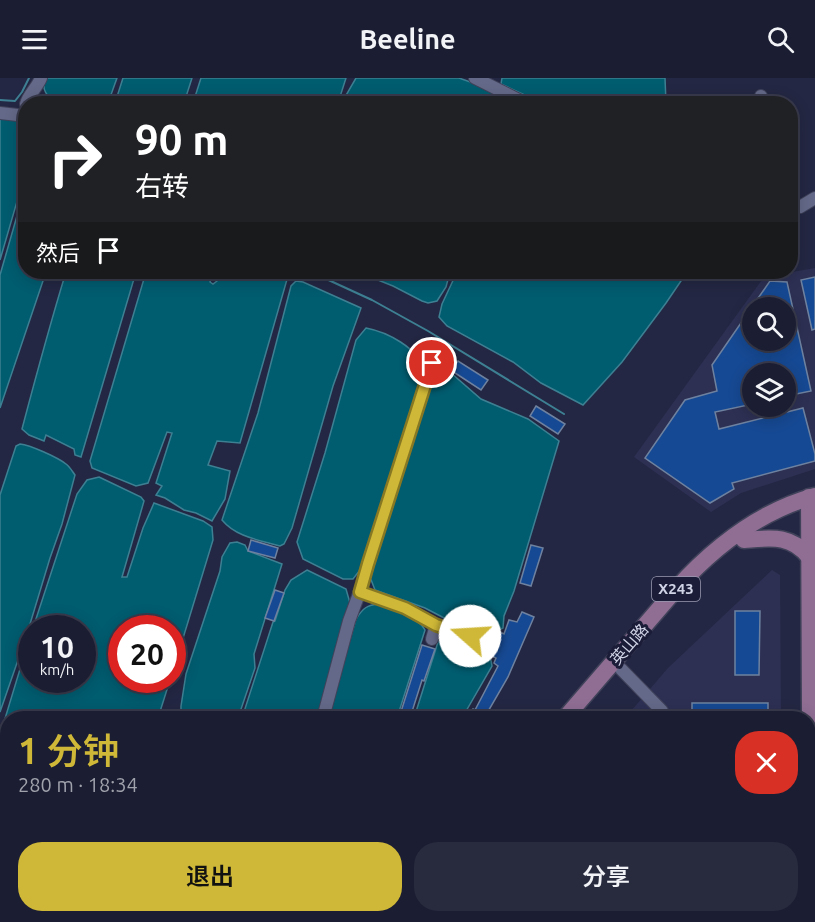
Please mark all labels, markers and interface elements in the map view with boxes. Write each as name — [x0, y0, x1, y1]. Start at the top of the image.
icon: menu — [18, 23, 51, 56]
icon: search — [764, 23, 797, 56]
text: Beeline — [359, 24, 456, 54]
text: 90 m — [135, 116, 229, 163]
icon: right — [36, 120, 114, 198]
text: 右转 — [135, 171, 189, 201]
icon: arrive — [92, 234, 125, 267]
text: 然后 — [36, 240, 80, 265]
map controls — [742, 297, 796, 417]
button: search — [742, 297, 796, 351]
pin — [406, 337, 457, 388]
icon: arrive — [415, 346, 448, 379]
button: layers — [742, 363, 796, 417]
road number: X243 — [652, 577, 700, 601]
position arrow — [438, 604, 502, 668]
speed limit sign: 20 — [108, 615, 186, 693]
street label: 英山路 — [606, 620, 652, 668]
text: 10 — [40, 630, 74, 664]
text: km/h — [40, 661, 74, 678]
text: 1 分钟 — [18, 730, 119, 771]
button: close — [735, 731, 798, 794]
text: 280 m · 18:34 — [18, 773, 138, 796]
button: 退出 — [18, 842, 402, 911]
button: 分享 — [414, 842, 798, 911]

